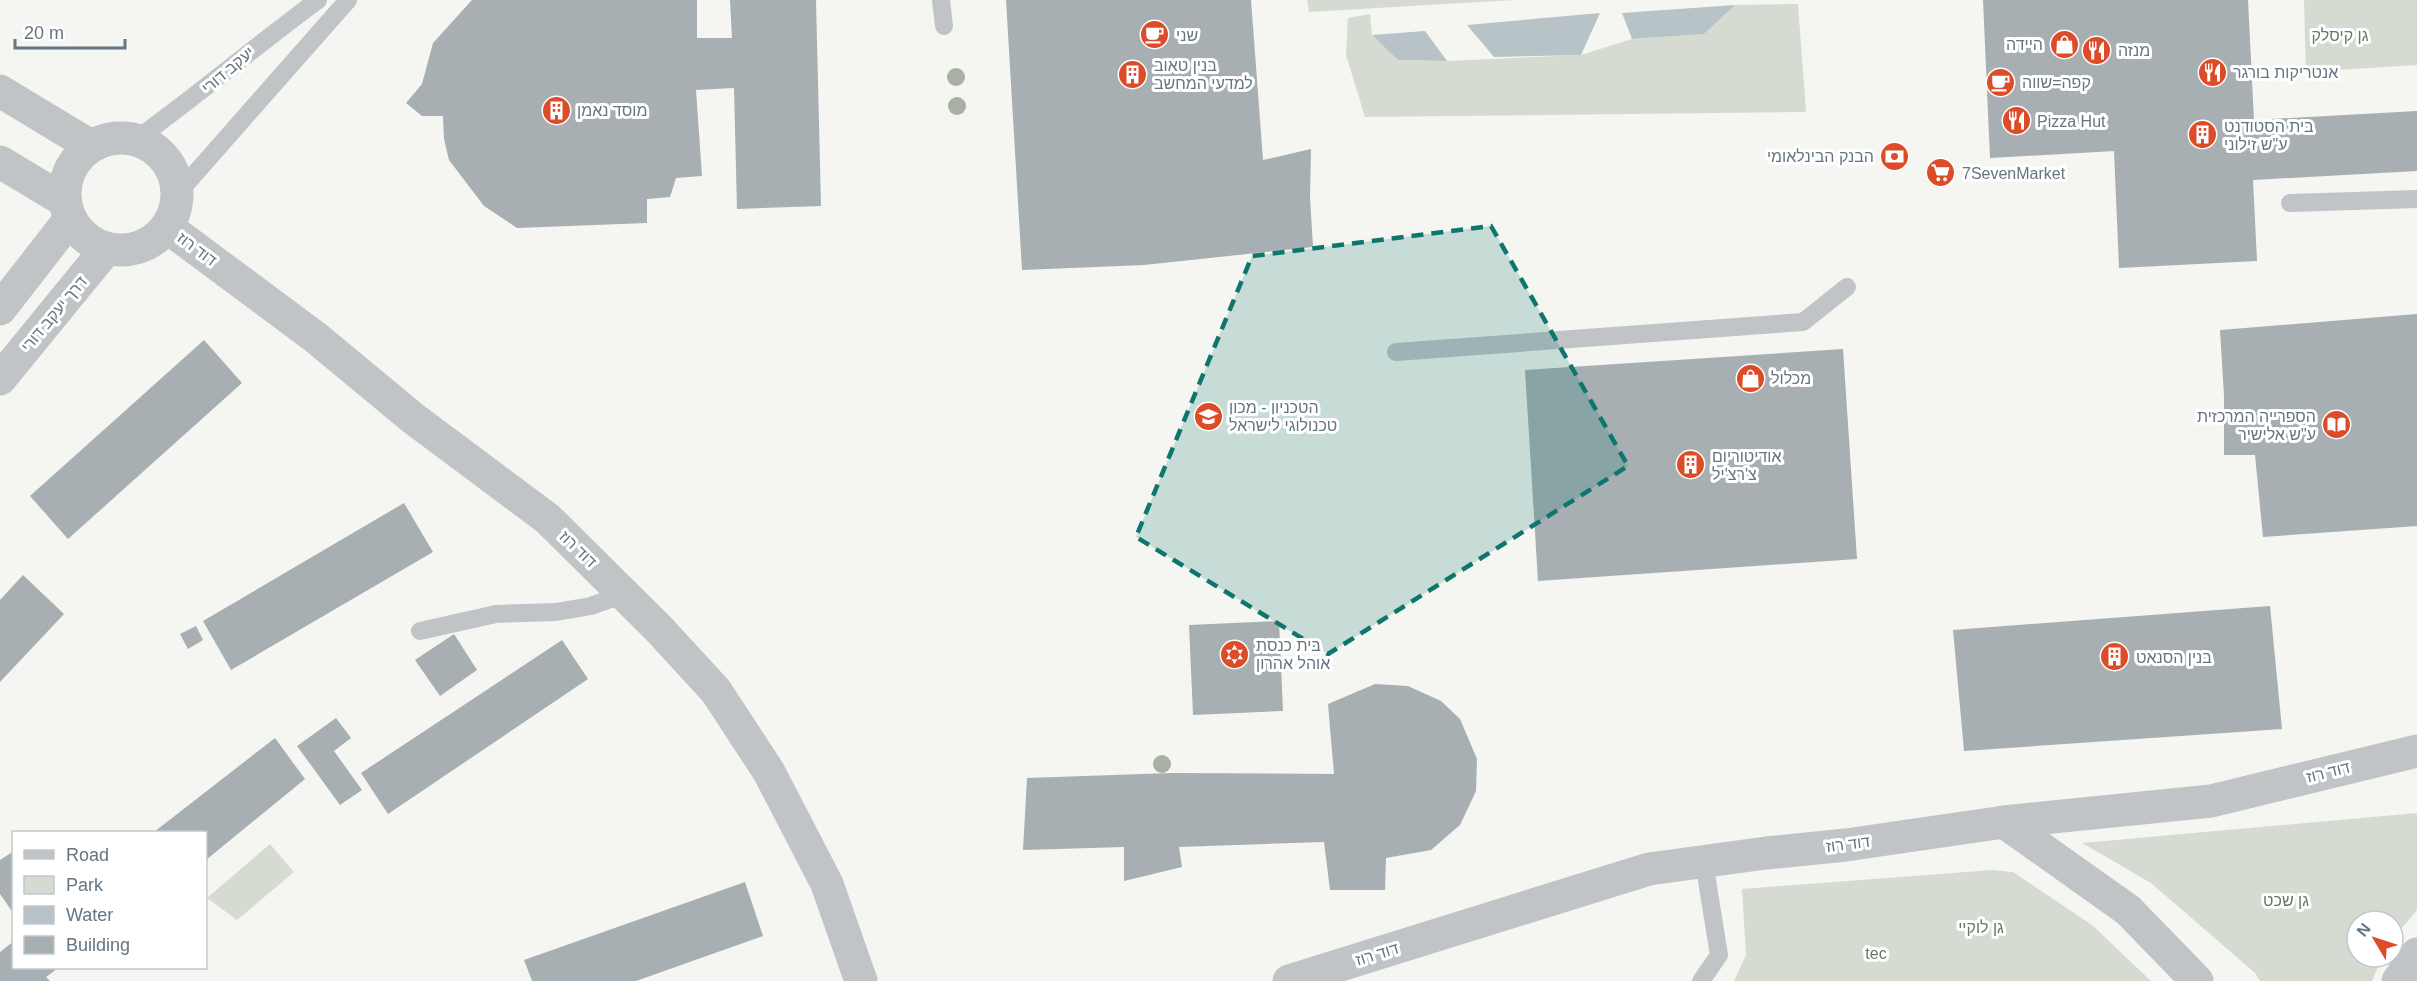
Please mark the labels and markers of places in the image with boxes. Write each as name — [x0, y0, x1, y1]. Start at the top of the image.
cafe icon: שני — [1139, 19, 1171, 51]
place label: שני — [1176, 27, 1198, 44]
shop icon: היידה — [2048, 28, 2080, 60]
restaurant icon: מנזה — [2081, 34, 2113, 66]
place label: היידה — [2006, 36, 2043, 53]
place label: מנזה — [2118, 42, 2150, 59]
restaurant icon: אנטריקות בורגר — [2196, 56, 2228, 88]
place label: בנין טאוב למדעי המחשב — [1154, 57, 1253, 92]
building icon: בנין טאוב למדעי המחשב — [1117, 58, 1149, 90]
place label: אנטריקות בורגר — [2233, 64, 2338, 81]
cafe icon: קפה=שווה — [1985, 66, 2017, 98]
place label: קפה=שווה — [2022, 74, 2091, 91]
building icon: מוסד נאמן — [540, 94, 572, 126]
place label: מוסד נאמן — [577, 102, 647, 119]
restaurant icon: Pizza Hut — [2000, 105, 2032, 137]
place label: Pizza Hut — [2037, 113, 2106, 130]
place label: בית הסטודנט ע"ש זילוני — [2224, 118, 2314, 153]
building icon: בית הסטודנט ע"ש זילוני — [2187, 119, 2219, 151]
bank icon: הבנק הבינלאומי — [1879, 140, 1911, 172]
place label: הבנק הבינלאומי — [1767, 148, 1874, 165]
supermarket icon: 7SevenMarket — [1925, 157, 1957, 189]
place label: 7SevenMarket — [1962, 165, 2066, 182]
shop icon: מכלול — [1734, 362, 1766, 394]
place label: מכלול — [1771, 370, 1811, 387]
place label: הטכניון - מכון טכנולוגי לישראל — [1229, 399, 1337, 434]
school or university icon: הטכניון - מכון טכנולוגי לישראל — [1192, 400, 1224, 432]
place label: הספרייה המרכזית ע"ש אלישיר — [2197, 408, 2316, 443]
library icon: הספרייה המרכזית ע"ש אלישיר — [2321, 409, 2353, 441]
place label: אודיטוריום צ'רצ'יל — [1712, 448, 1782, 483]
building icon: אודיטוריום צ'רצ'יל — [1675, 449, 1707, 481]
place label: בית כנסת אוהל אהרון — [1256, 637, 1330, 672]
synagogue icon: בית כנסת אוהל אהרון — [1219, 638, 1251, 670]
building icon: בנין הסנאט — [2099, 641, 2131, 673]
place label: בנין הסנאט — [2136, 649, 2212, 666]

